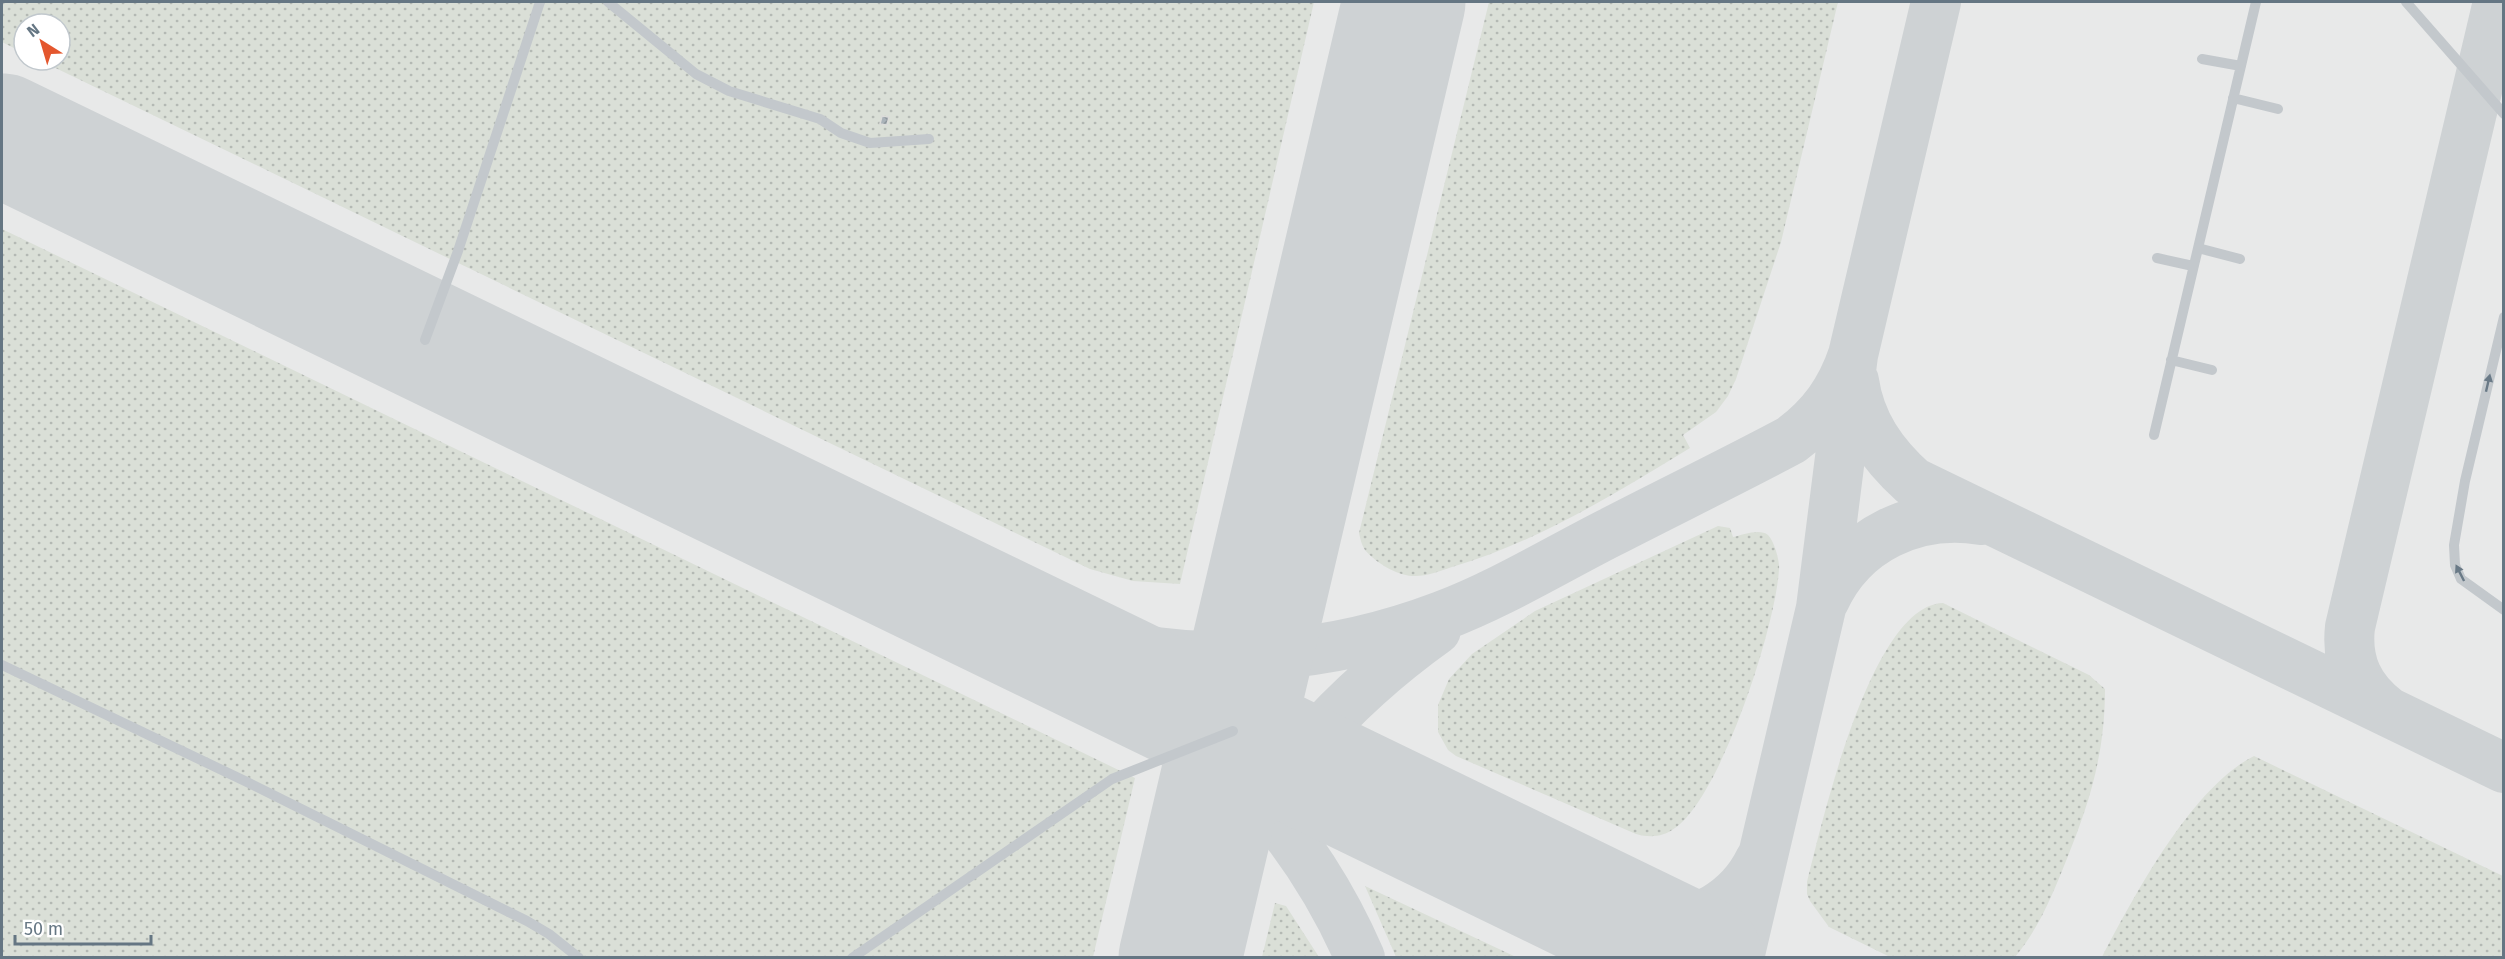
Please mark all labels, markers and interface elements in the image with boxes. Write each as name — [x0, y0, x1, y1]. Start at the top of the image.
north arrow — [12, 12, 72, 72]
text: N — [23, 20, 43, 41]
one-way arrow — [2484, 373, 2493, 392]
one-way arrow — [2455, 564, 2465, 581]
scale bar — [15, 908, 152, 946]
text: 50 m — [24, 918, 63, 940]

